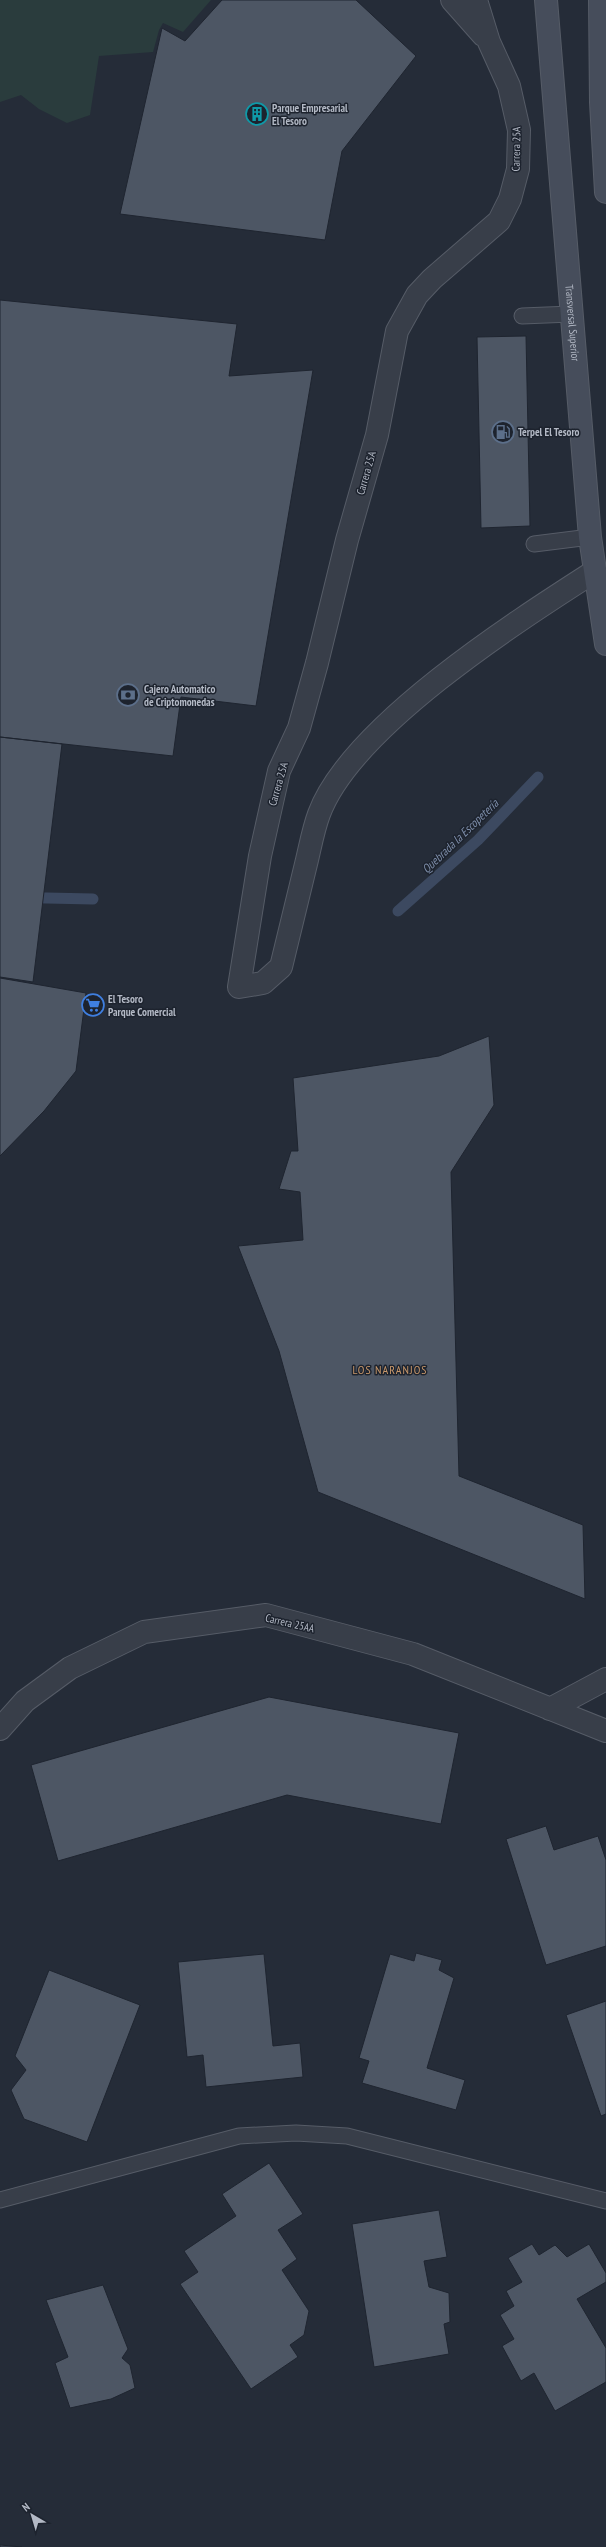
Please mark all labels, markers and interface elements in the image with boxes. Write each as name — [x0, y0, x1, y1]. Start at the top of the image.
building icon: Parque Empresarial El Tesoro — [244, 101, 270, 127]
place label: Parque Empresarial El Tesoro — [272, 101, 348, 128]
street label: Carrera 25A — [509, 126, 523, 171]
street label: Transversal Superior — [562, 284, 583, 362]
fuel station icon: Terpel El Tesoro — [490, 419, 516, 445]
place label: Terpel El Tesoro — [518, 425, 580, 439]
street label: Carrera 25A — [353, 449, 379, 496]
bank icon: Cajero Automatico de Criptomonedas — [115, 682, 141, 708]
place label: Cajero Automatico de Criptomonedas — [144, 682, 215, 709]
street label: Carrera 25A — [265, 760, 291, 807]
water label: Quebrada la Escopetería — [419, 795, 502, 876]
supermarket icon: El Tesoro Parque Comercial — [80, 992, 106, 1018]
place label: El Tesoro Parque Comercial — [108, 992, 176, 1019]
district label: LOS NARANJOS — [353, 1362, 427, 1377]
street label: Carrera 25AA — [264, 1611, 317, 1636]
north arrow — [12, 2495, 52, 2535]
text: N — [19, 2500, 33, 2514]

